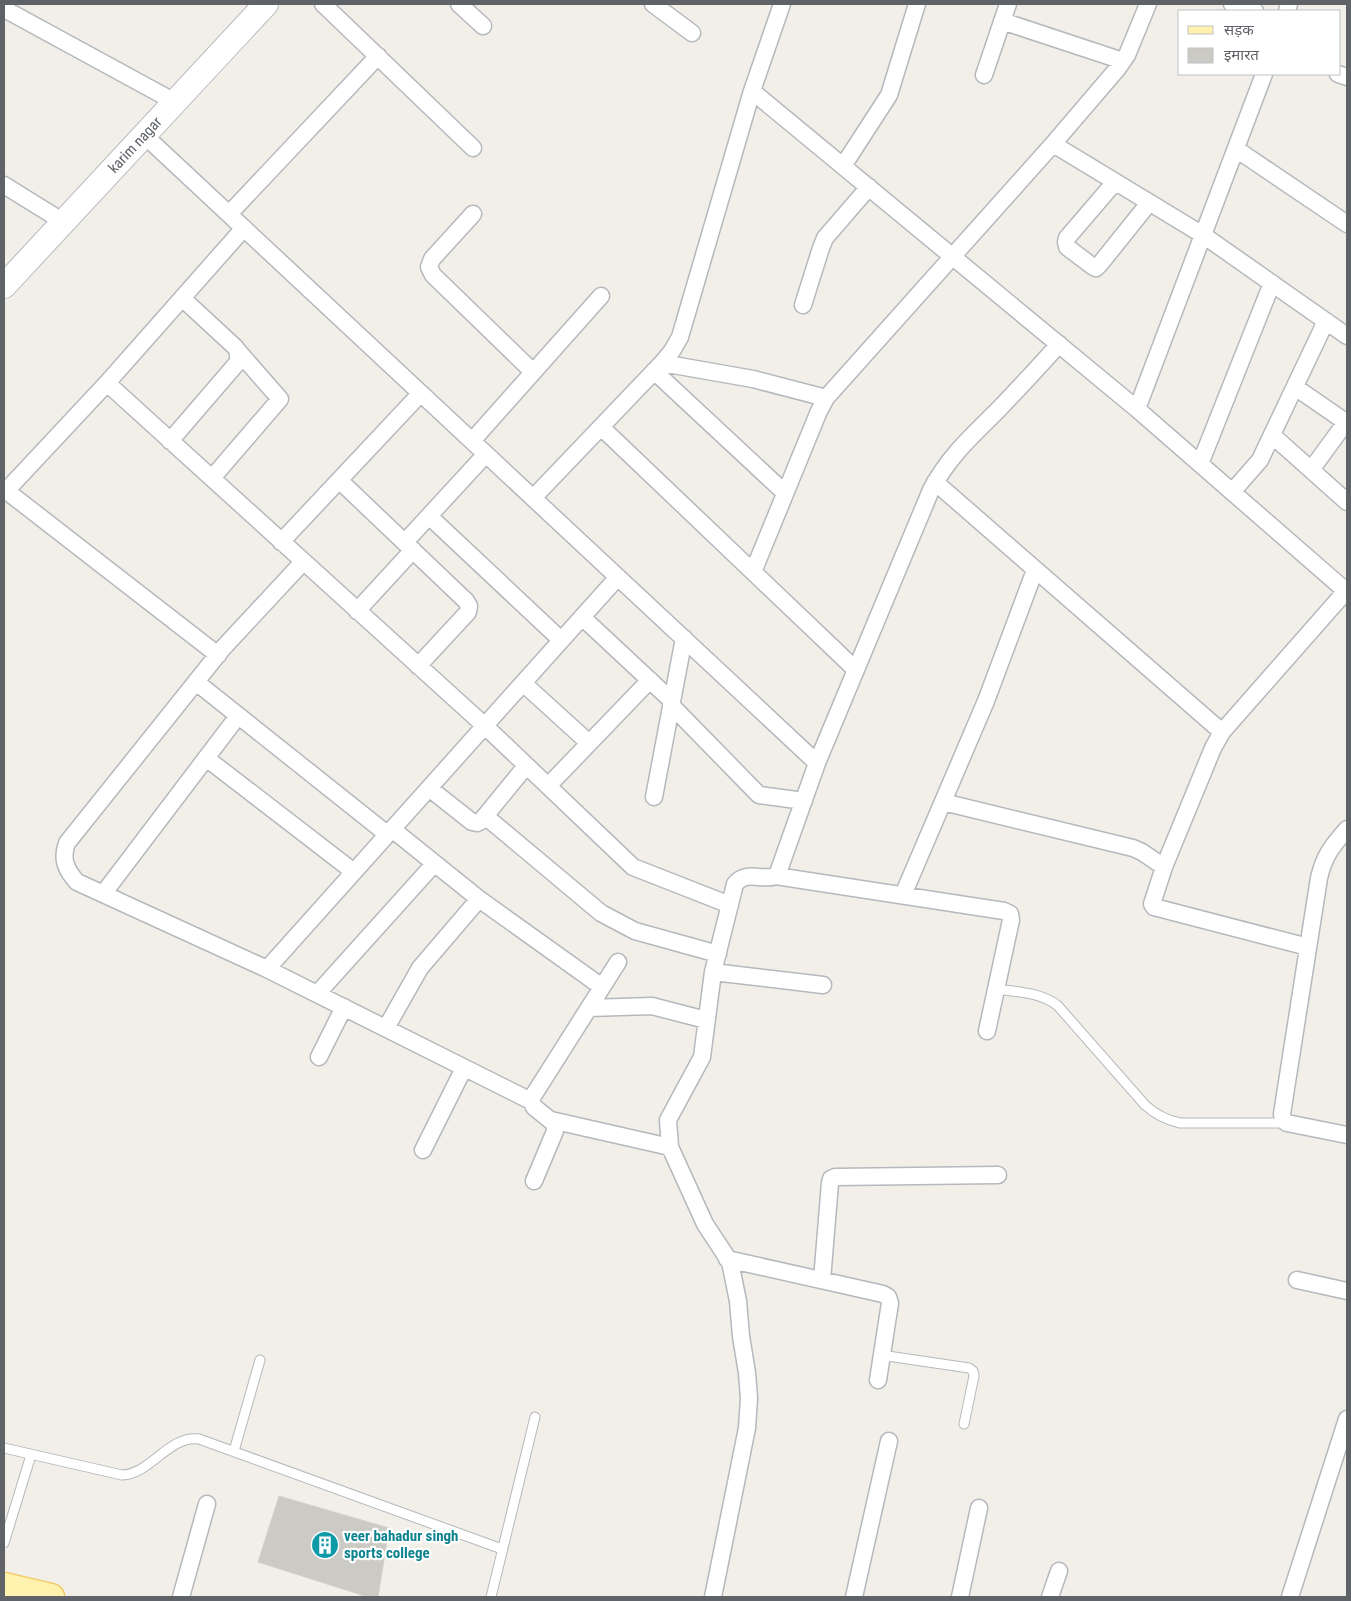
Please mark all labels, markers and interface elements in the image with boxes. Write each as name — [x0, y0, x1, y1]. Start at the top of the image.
legend — [1178, 10, 1341, 75]
text: सड़क — [1224, 21, 1254, 39]
text: इमारत — [1224, 46, 1259, 64]
street label: karim nagar — [104, 113, 166, 177]
place label: veer bahadur singh sports college — [344, 1527, 459, 1562]
building icon: veer bahadur singh sports college — [310, 1530, 340, 1560]

